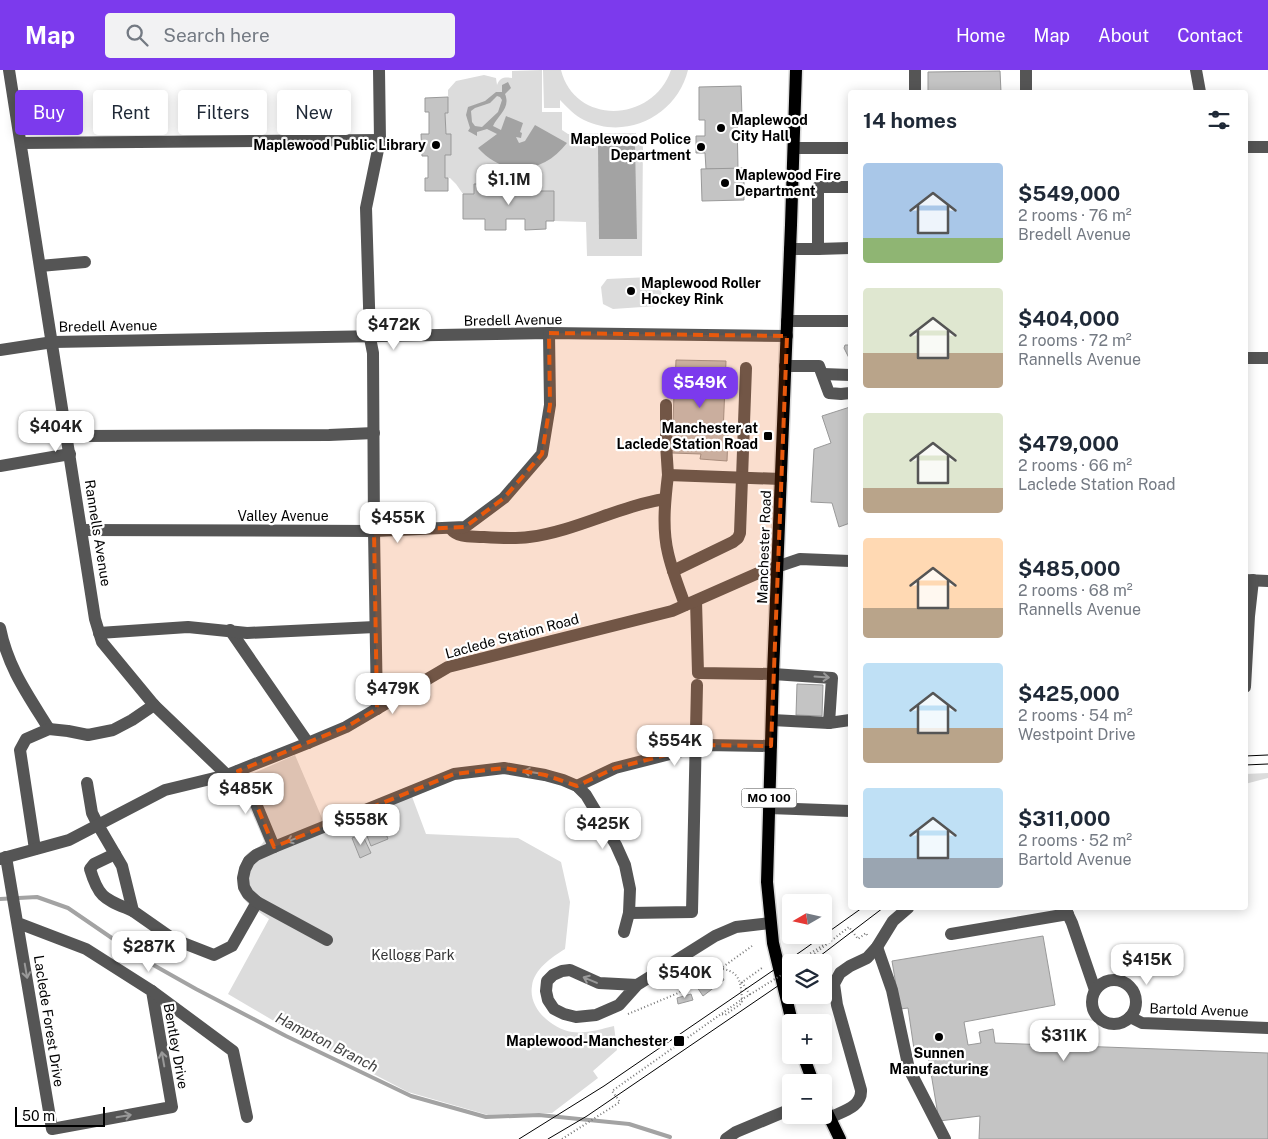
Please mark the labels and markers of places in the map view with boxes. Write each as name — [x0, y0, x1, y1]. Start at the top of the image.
place label: Maplewood City Hall — [731, 112, 808, 144]
marker: Maplewood City Hall — [715, 122, 727, 134]
place label: Maplewood Police Department — [570, 131, 691, 163]
place label: Maplewood Public Library — [253, 137, 426, 153]
marker: Maplewood Public Library — [430, 139, 442, 151]
marker: Maplewood Police Department — [695, 141, 707, 153]
pin: $1.1M — [474, 164, 544, 206]
place label: Maplewood Fire Department — [735, 167, 841, 199]
marker: Maplewood Fire Department — [719, 177, 731, 189]
place label: Maplewood Roller Hockey Rink — [641, 275, 761, 307]
marker: Maplewood Roller Hockey Rink — [625, 285, 637, 297]
pin: $472K — [359, 308, 429, 351]
pin: $549K — [665, 366, 735, 409]
pin: $404K — [21, 410, 91, 453]
place label: Manchester at Laclede Station Road — [617, 420, 758, 452]
marker: Manchester at Laclede Station Road — [762, 430, 774, 442]
pin: $455K — [363, 502, 433, 544]
pin: $479K — [358, 672, 428, 715]
pin: $554K — [640, 724, 710, 767]
pin: $485K — [211, 772, 281, 815]
pin: $558K — [326, 804, 396, 846]
pin: $425K — [568, 808, 638, 850]
pin: $287K — [114, 930, 184, 973]
pin: $415K — [1112, 944, 1182, 986]
pin: $540K — [650, 956, 720, 999]
pin: $311K — [1029, 1020, 1099, 1062]
marker: Sunnen Manufacturing — [933, 1031, 945, 1043]
place label: Maplewood-Manchester — [506, 1033, 668, 1049]
marker: Maplewood-Manchester — [672, 1034, 686, 1048]
place label: Sunnen Manufacturing — [889, 1045, 989, 1077]

